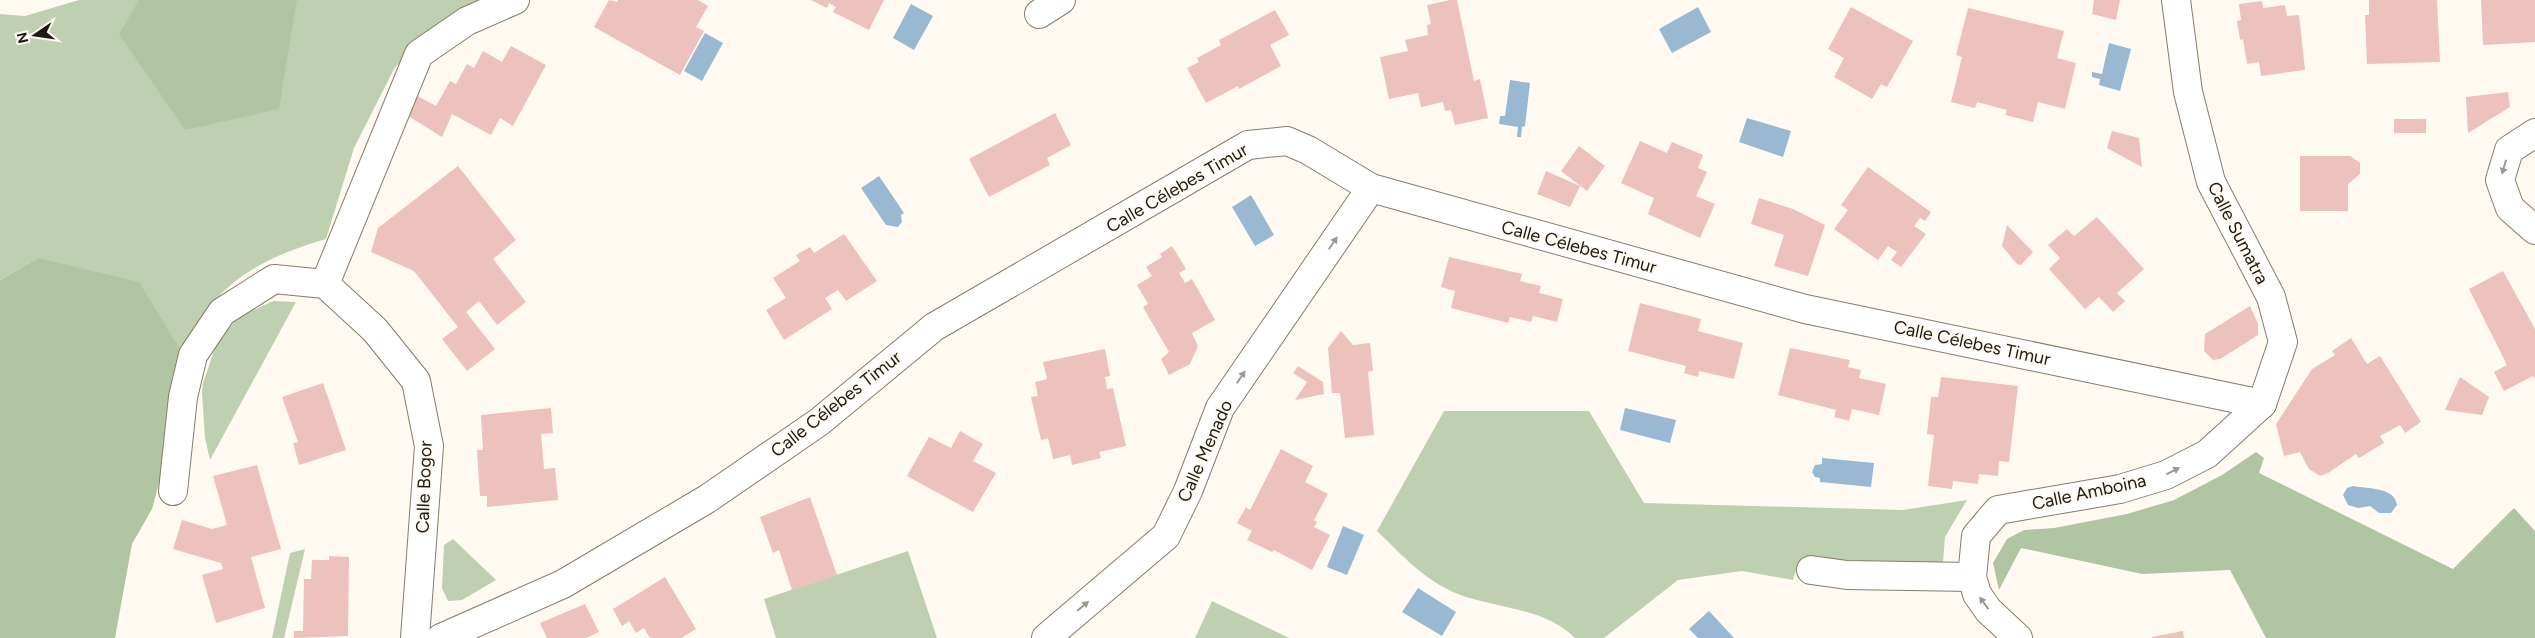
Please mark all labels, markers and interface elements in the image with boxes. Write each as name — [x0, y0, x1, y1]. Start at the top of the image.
north arrow — [10, 10, 60, 60]
text: N — [13, 31, 32, 45]
street label: Calle Célebes Timur — [1102, 139, 1252, 237]
one-way arrow — [2500, 159, 2508, 174]
street label: Calle Sumatra — [2203, 178, 2273, 288]
street label: Calle Célebes Timur — [1499, 216, 1659, 278]
one-way arrow — [1328, 237, 1338, 250]
street label: Calle Célebes Timur — [1892, 316, 2052, 370]
street label: Calle Célebes Timur — [766, 346, 906, 462]
one-way arrow — [1236, 371, 1246, 384]
street label: Calle Menado — [1173, 396, 1237, 506]
street label: Calle Bogor — [411, 440, 437, 534]
one-way arrow — [2166, 467, 2180, 475]
street label: Calle Amboina — [2030, 469, 2148, 515]
one-way arrow — [1979, 597, 1989, 610]
one-way arrow — [1077, 601, 1090, 612]

